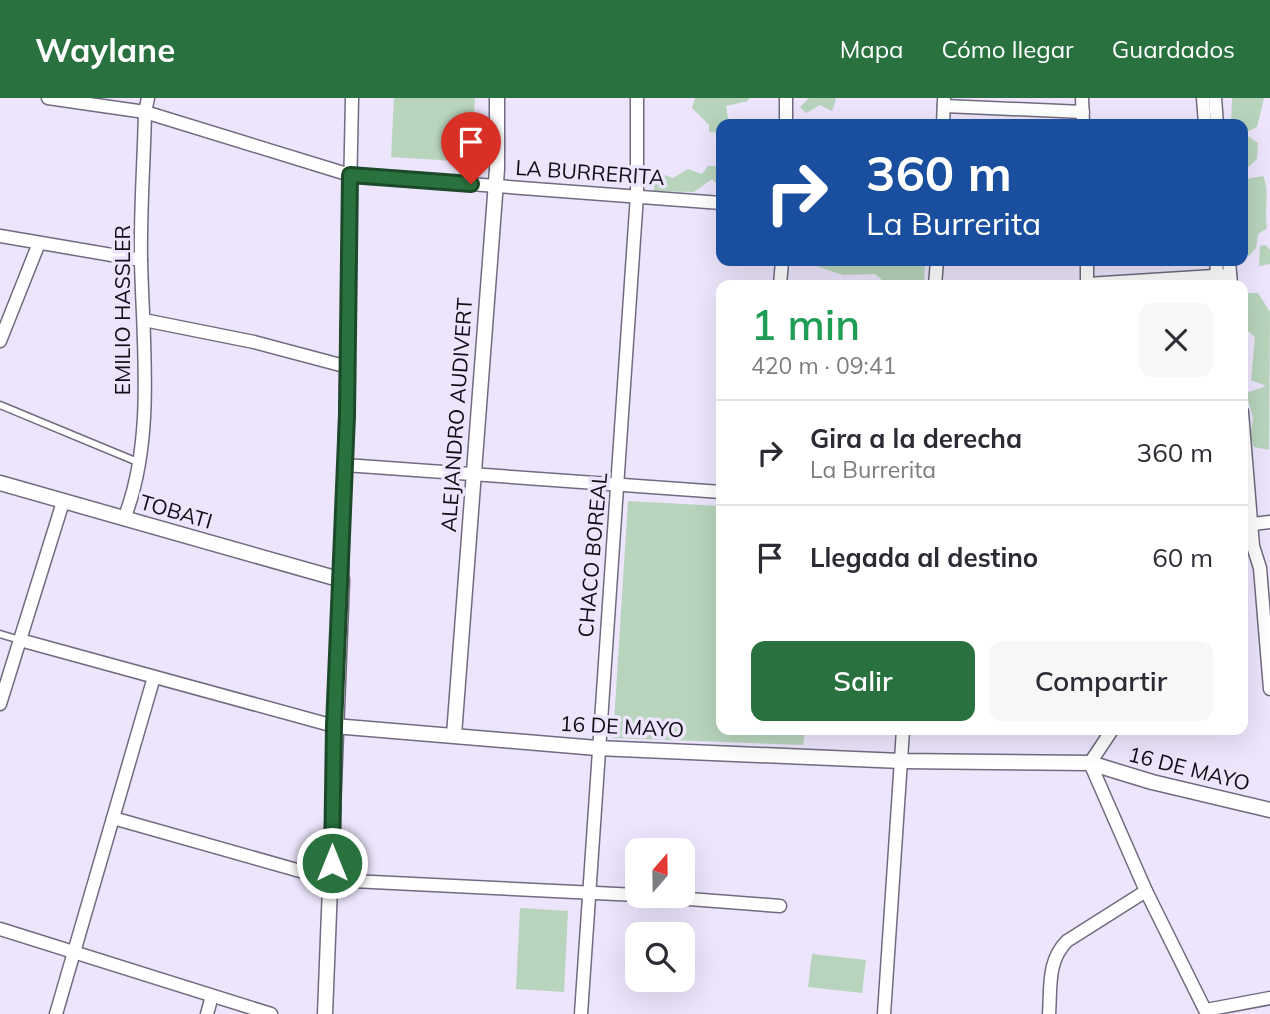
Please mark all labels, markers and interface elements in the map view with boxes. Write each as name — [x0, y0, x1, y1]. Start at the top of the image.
text: Waylane — [35, 29, 175, 70]
text: Mapa — [840, 34, 903, 64]
text: Cómo llegar — [941, 34, 1074, 64]
text: Guardados — [1112, 34, 1235, 64]
pin — [441, 112, 501, 184]
icon: arrive — [452, 123, 490, 161]
text: 360 m — [866, 142, 1012, 203]
icon: right — [751, 147, 842, 238]
street label: LA BURRERITA — [515, 154, 666, 190]
text: La Burrerita — [866, 203, 1041, 243]
street label: EMILIO HASSLER — [109, 225, 135, 395]
street label: ALEJANDRO AUDIVERT — [435, 297, 477, 533]
text: 1 min — [751, 298, 860, 351]
button: close — [1139, 303, 1213, 377]
text: 420 m · 09:41 — [751, 351, 896, 380]
text: Gira a la derecha — [810, 422, 1022, 455]
icon: right — [751, 434, 789, 472]
text: 360 m — [1137, 436, 1213, 469]
text: La Burrerita — [810, 455, 936, 484]
street label: CHACO BOREAL — [572, 471, 612, 638]
street label: TOBATI — [137, 488, 215, 534]
icon: arrive — [751, 539, 789, 577]
text: Llegada al destino — [810, 541, 1038, 574]
text: 60 m — [1152, 541, 1213, 574]
button: Salir — [751, 641, 975, 721]
button: Compartir — [989, 641, 1213, 721]
street label: 16 DE MAYO — [559, 710, 685, 742]
street label: 16 DE MAYO — [1126, 740, 1253, 796]
position arrow — [295, 826, 369, 900]
north arrow — [625, 838, 695, 908]
map controls — [625, 838, 695, 992]
button: search — [625, 922, 695, 992]

